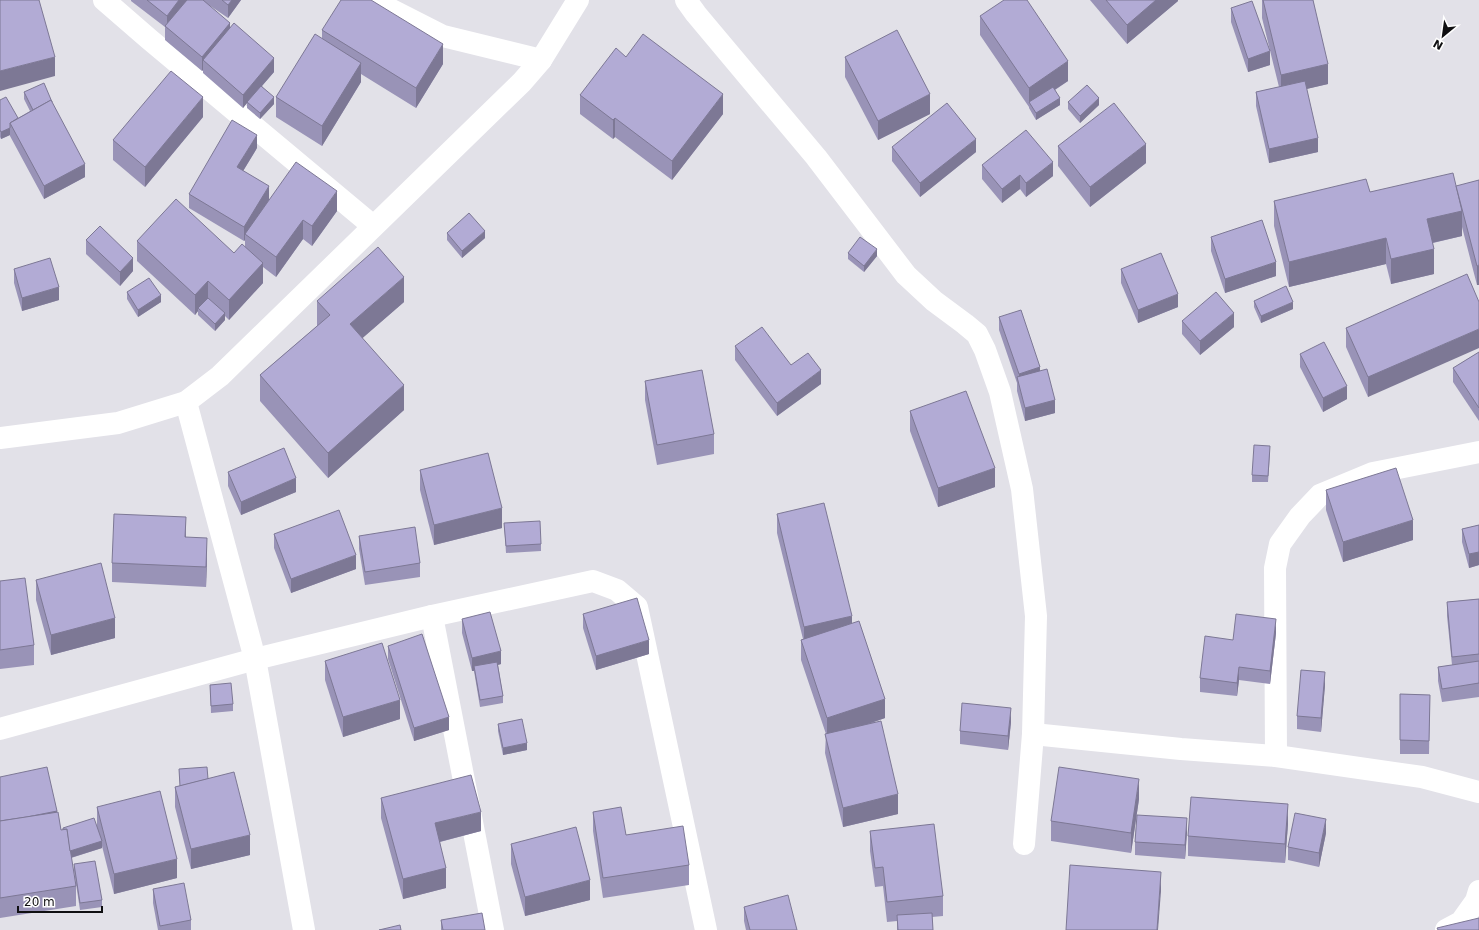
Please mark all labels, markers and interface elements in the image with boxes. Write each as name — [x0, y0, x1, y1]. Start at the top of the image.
north arrow — [1423, 16, 1463, 56]
text: N — [1431, 36, 1446, 52]
scale bar — [18, 888, 102, 914]
text: 20 m — [24, 895, 55, 909]

